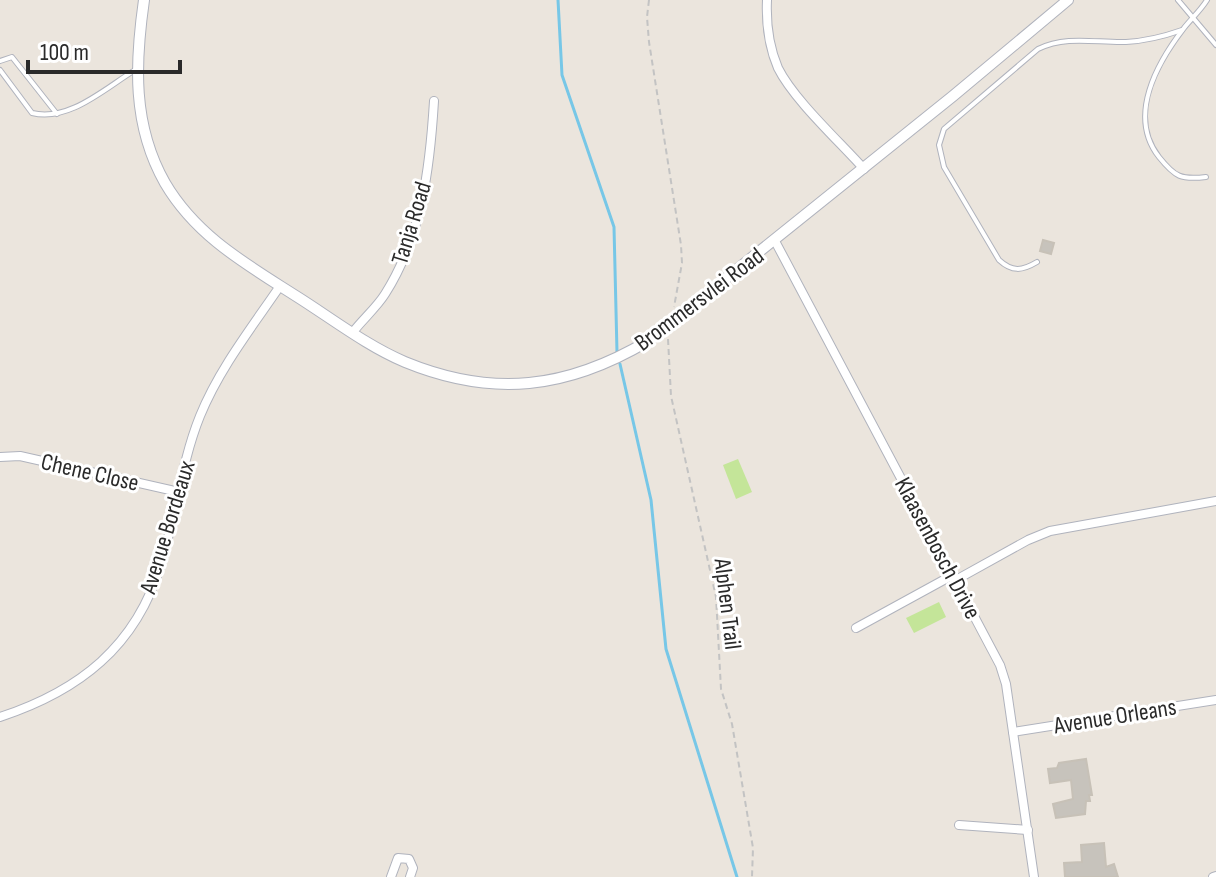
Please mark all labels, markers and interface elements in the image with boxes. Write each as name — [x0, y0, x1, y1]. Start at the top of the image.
scale bar — [28, 24, 180, 74]
text: 100 m — [40, 38, 89, 67]
street label: Tanja Road — [385, 178, 438, 268]
street label: Brommersvlei Road — [629, 241, 770, 357]
street label: Chene Close — [38, 447, 142, 498]
street label: Avenue Bordeaux — [133, 457, 201, 598]
street label: Klaasenbosch Drive — [888, 472, 987, 624]
street label: Alphen Trail — [707, 556, 747, 651]
street label: Avenue Orleans — [1051, 693, 1178, 741]

